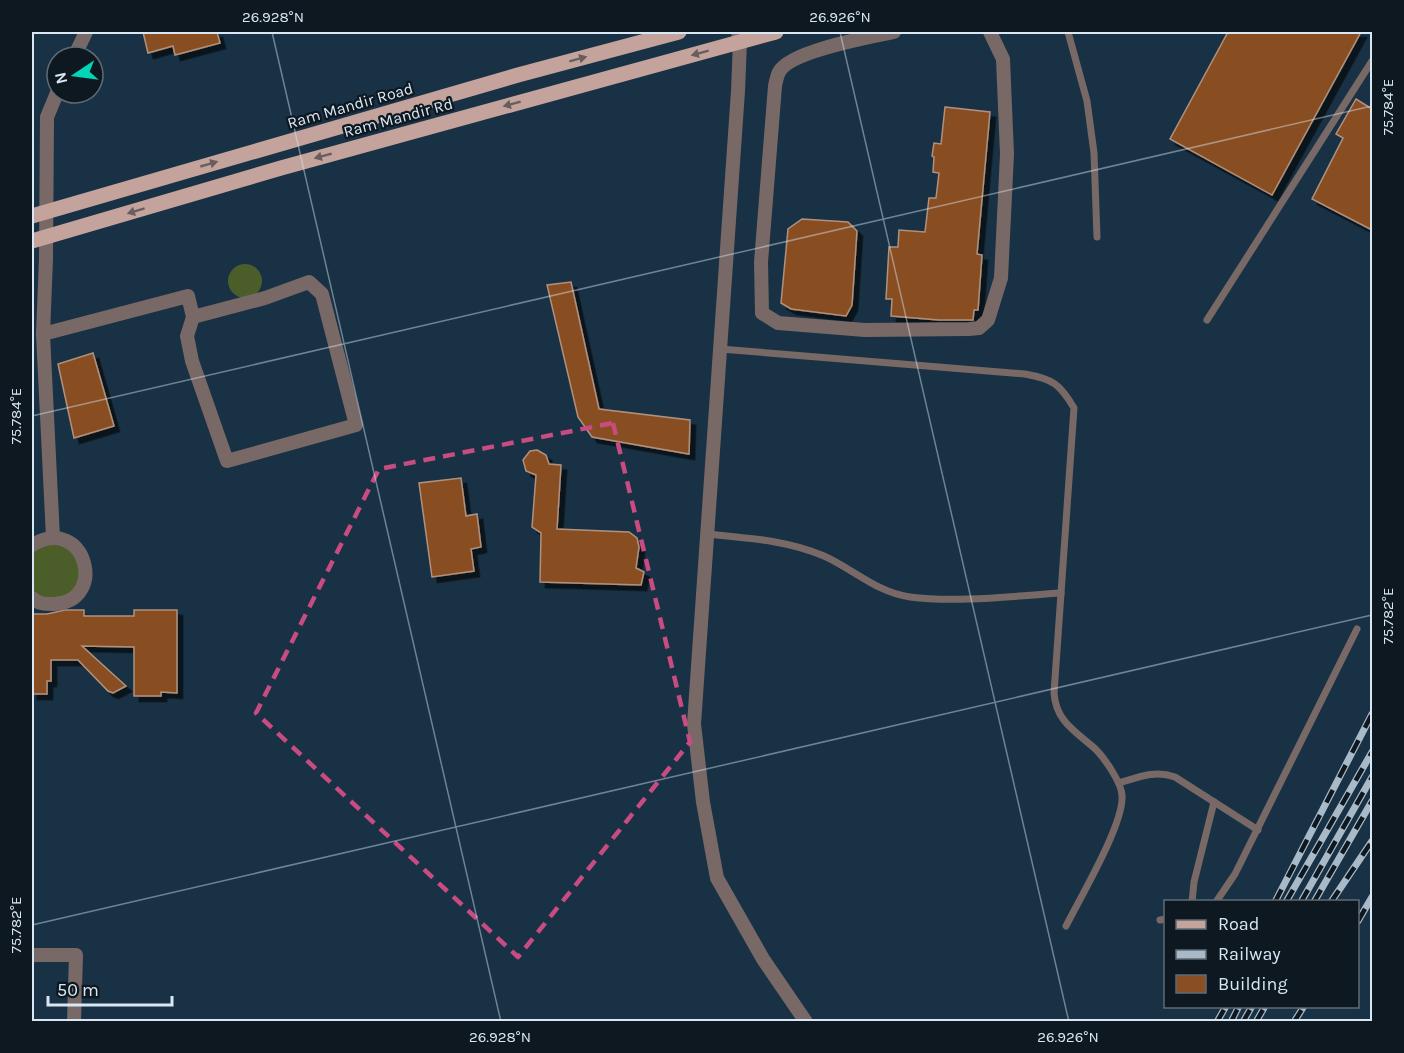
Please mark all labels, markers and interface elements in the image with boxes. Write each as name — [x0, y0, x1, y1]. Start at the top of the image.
text: 26.928°N — [242, 8, 304, 26]
text: 26.926°N — [809, 8, 871, 26]
north arrow — [45, 45, 105, 105]
one-way arrow — [690, 48, 709, 58]
one-way arrow — [569, 54, 587, 63]
text: N — [50, 71, 71, 86]
street label: Ram Mandir Road — [285, 78, 415, 133]
text: 75.784°E — [1379, 79, 1397, 135]
street label: Ram Mandir Rd — [341, 94, 455, 141]
one-way arrow — [502, 100, 520, 109]
one-way arrow — [314, 152, 332, 161]
one-way arrow — [200, 159, 218, 168]
one-way arrow — [127, 207, 145, 216]
text: 75.784°E — [7, 388, 25, 444]
text: 75.782°E — [1379, 588, 1397, 644]
text: 75.782°E — [7, 897, 25, 953]
legend — [1164, 900, 1359, 1008]
text: Road — [1218, 913, 1259, 935]
text: Railway — [1218, 943, 1281, 965]
scale bar — [48, 969, 172, 1007]
text: Building — [1218, 973, 1288, 995]
text: 50 m — [57, 979, 99, 1001]
text: 26.928°N — [469, 1028, 531, 1046]
text: 26.926°N — [1037, 1028, 1099, 1046]

